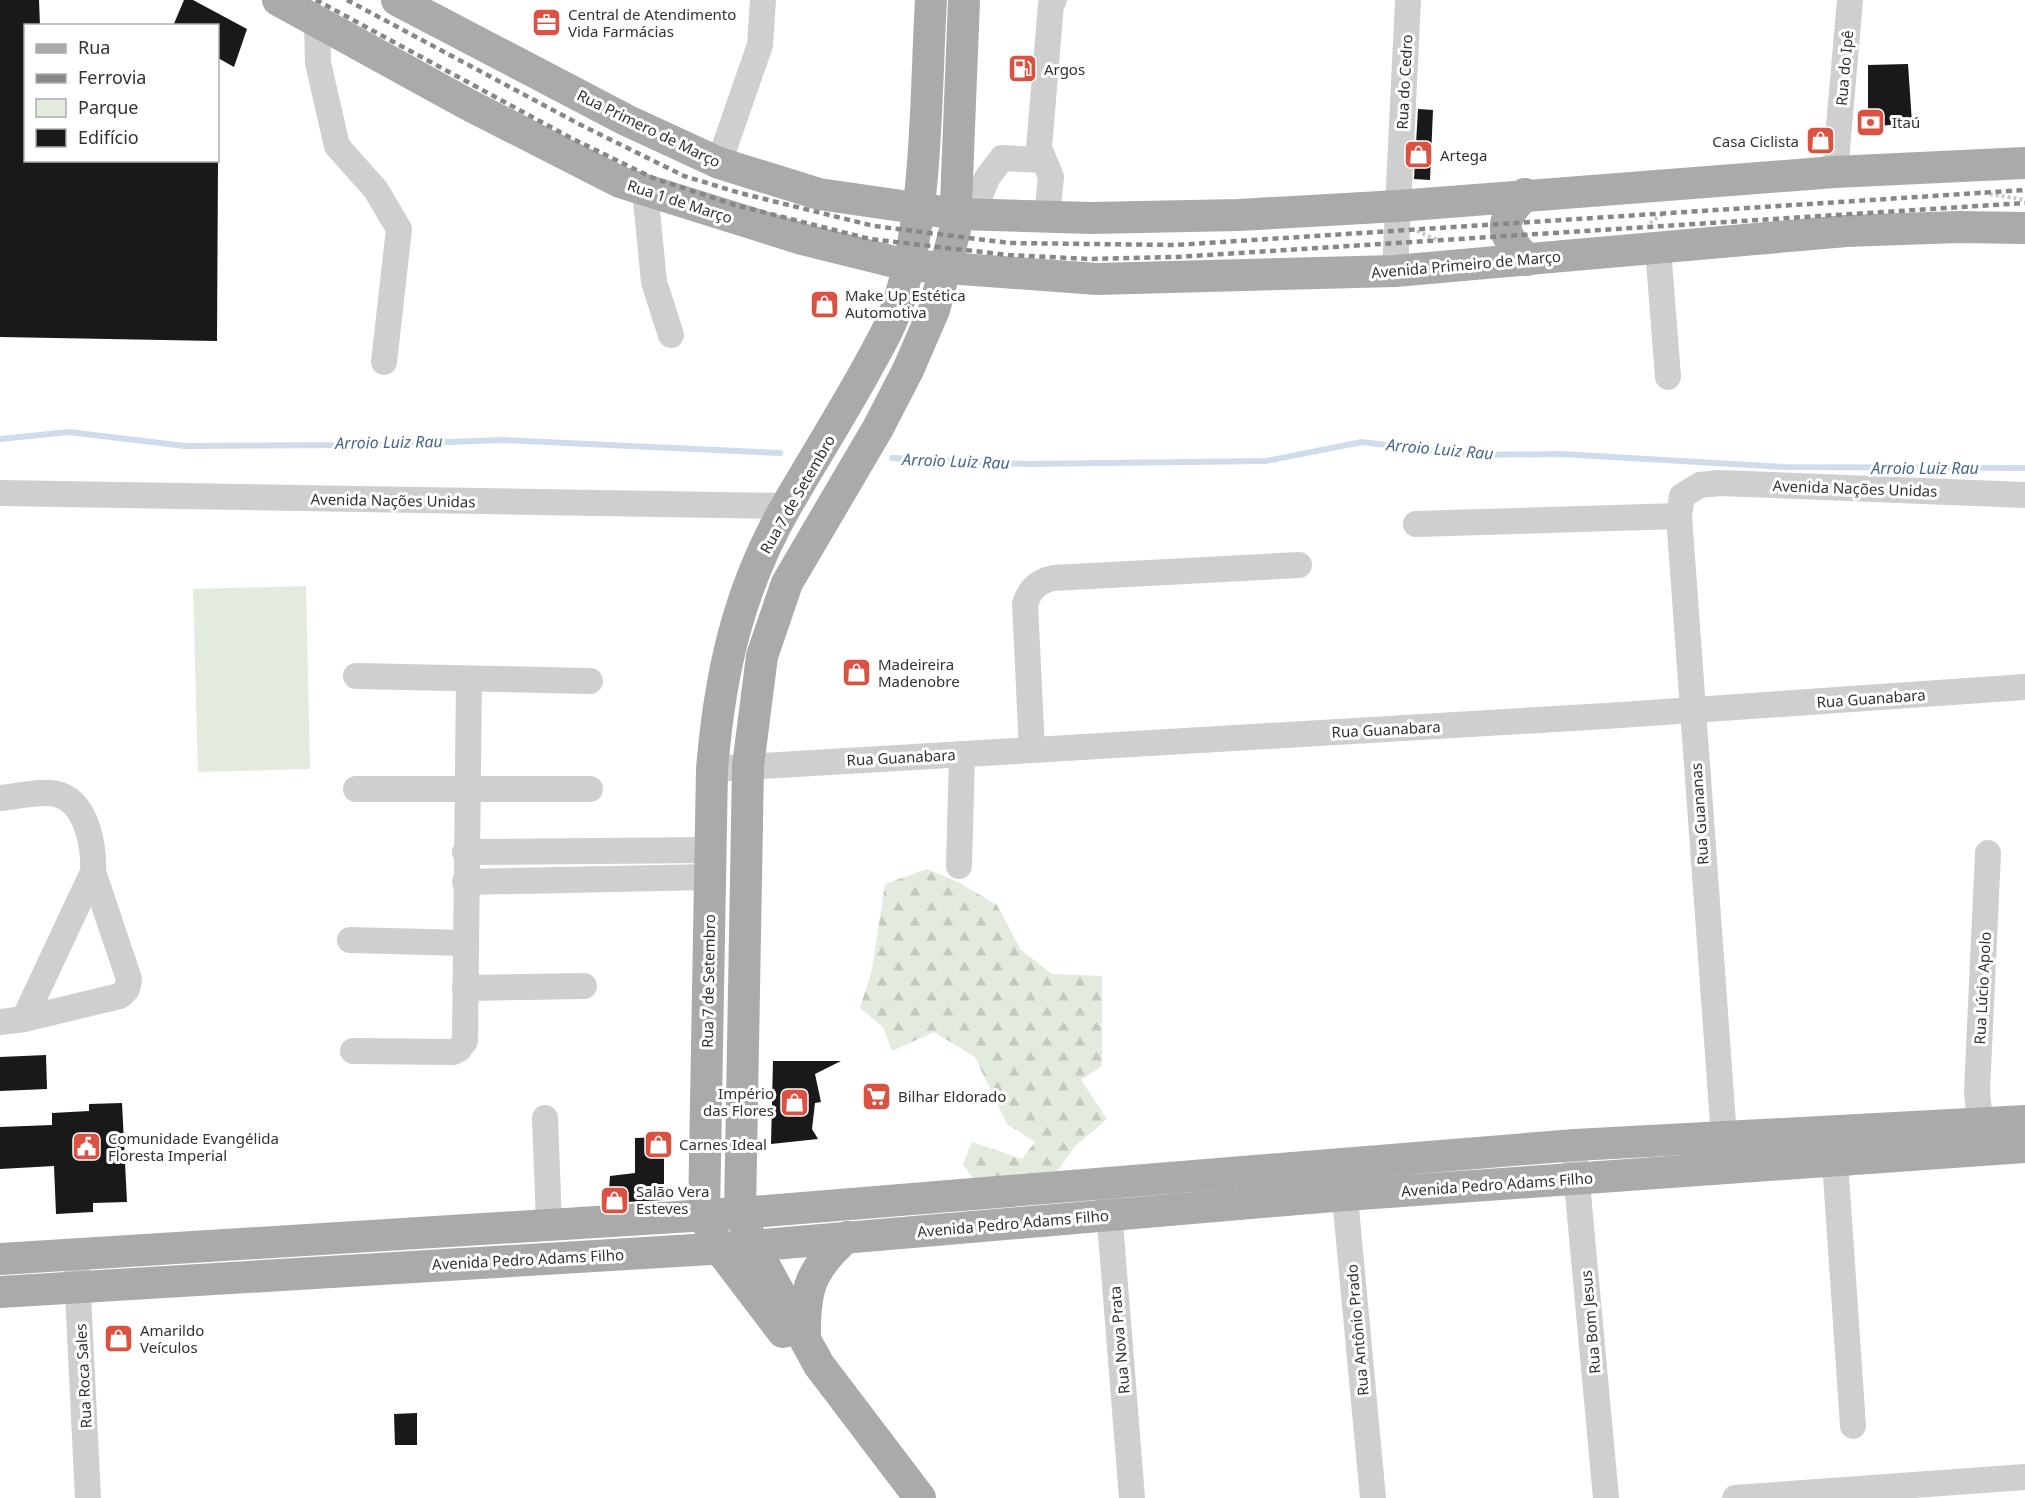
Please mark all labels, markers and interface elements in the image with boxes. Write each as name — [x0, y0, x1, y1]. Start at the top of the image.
place label: Central de Atendimento Vida Farmácias — [568, 4, 736, 41]
office icon: Central de Atendimento Vida Farmácias — [531, 7, 563, 39]
legend — [24, 24, 219, 162]
street label: Rua do Ipê — [1831, 29, 1857, 107]
street label: Rua do Cedro — [1392, 34, 1416, 130]
text: Rua — [78, 35, 110, 59]
fuel station icon: Argos — [1007, 53, 1039, 85]
place label: Argos — [1044, 59, 1085, 79]
text: Ferrovia — [78, 65, 146, 89]
street label: Rua Primero de Março — [574, 85, 724, 171]
text: Parque — [78, 95, 138, 119]
bank icon: Itaú — [1855, 106, 1887, 138]
place label: Itaú — [1892, 112, 1920, 132]
text: Edifício — [78, 125, 139, 149]
shop icon: Casa Ciclista — [1804, 125, 1836, 157]
place label: Casa Ciclista — [1712, 131, 1799, 151]
shop icon: Artega — [1403, 139, 1435, 171]
place label: Artega — [1440, 145, 1487, 165]
street label: Rua 1 de Março — [625, 175, 735, 227]
street label: Avenida Primeiro de Março — [1370, 246, 1562, 282]
place label: Make Up Estética Automotiva — [845, 285, 966, 322]
shop icon: Make Up Estética Automotiva — [808, 288, 840, 320]
water label: Arroio Luiz Rau — [334, 430, 443, 454]
street label: Rua 7 de Setembro — [755, 431, 839, 557]
water label: Arroio Luiz Rau — [1384, 433, 1495, 465]
water label: Arroio Luiz Rau — [901, 448, 1010, 474]
water label: Arroio Luiz Rau — [1870, 457, 1979, 479]
street label: Avenida Nações Unidas — [1772, 475, 1938, 501]
street label: Avenida Nações Unidas — [310, 489, 476, 511]
place label: Madeireira Madenobre — [878, 654, 960, 691]
shop icon: Madeireira Madenobre — [841, 657, 873, 689]
street label: Rua Guanabara — [1816, 684, 1926, 712]
street label: Rua Guanabara — [1331, 716, 1441, 742]
street label: Rua Guanabara — [846, 744, 956, 770]
street label: Rua Guananas — [1685, 762, 1713, 866]
street label: Rua 7 de Setembro — [697, 914, 719, 1048]
street label: Rua Lúcio Apolo — [1969, 931, 1995, 1045]
supermarket icon: Bilhar Eldorado — [861, 1080, 893, 1112]
place label: Império das Flores — [703, 1083, 774, 1120]
shop icon: Império das Flores — [779, 1086, 811, 1118]
place label: Bilhar Eldorado — [898, 1086, 1006, 1106]
place label: Comunidade Evangélida Floresta Imperial — [108, 1128, 279, 1165]
shop icon: Carnes Ideal — [642, 1128, 674, 1160]
public building icon: Comunidade Evangélida Floresta Imperial — [71, 1131, 103, 1163]
place label: Carnes Ideal — [679, 1134, 767, 1154]
street label: Avenida Pedro Adams Filho — [1400, 1167, 1594, 1201]
place label: Salão Vera Esteves — [636, 1181, 709, 1218]
shop icon: Salão Vera Esteves — [599, 1184, 631, 1216]
street label: Avenida Pedro Adams Filho — [916, 1205, 1110, 1241]
street label: Avenida Pedro Adams Filho — [432, 1244, 624, 1274]
street label: Rua Antônio Prado — [1341, 1263, 1373, 1397]
street label: Rua Bom Jesus — [1576, 1269, 1604, 1375]
street label: Rua Nova Prata — [1104, 1285, 1134, 1395]
place label: Amarildo Veículos — [140, 1320, 204, 1357]
street label: Rua Roca Sales — [70, 1323, 96, 1429]
shop icon: Amarildo Veículos — [103, 1323, 135, 1355]

